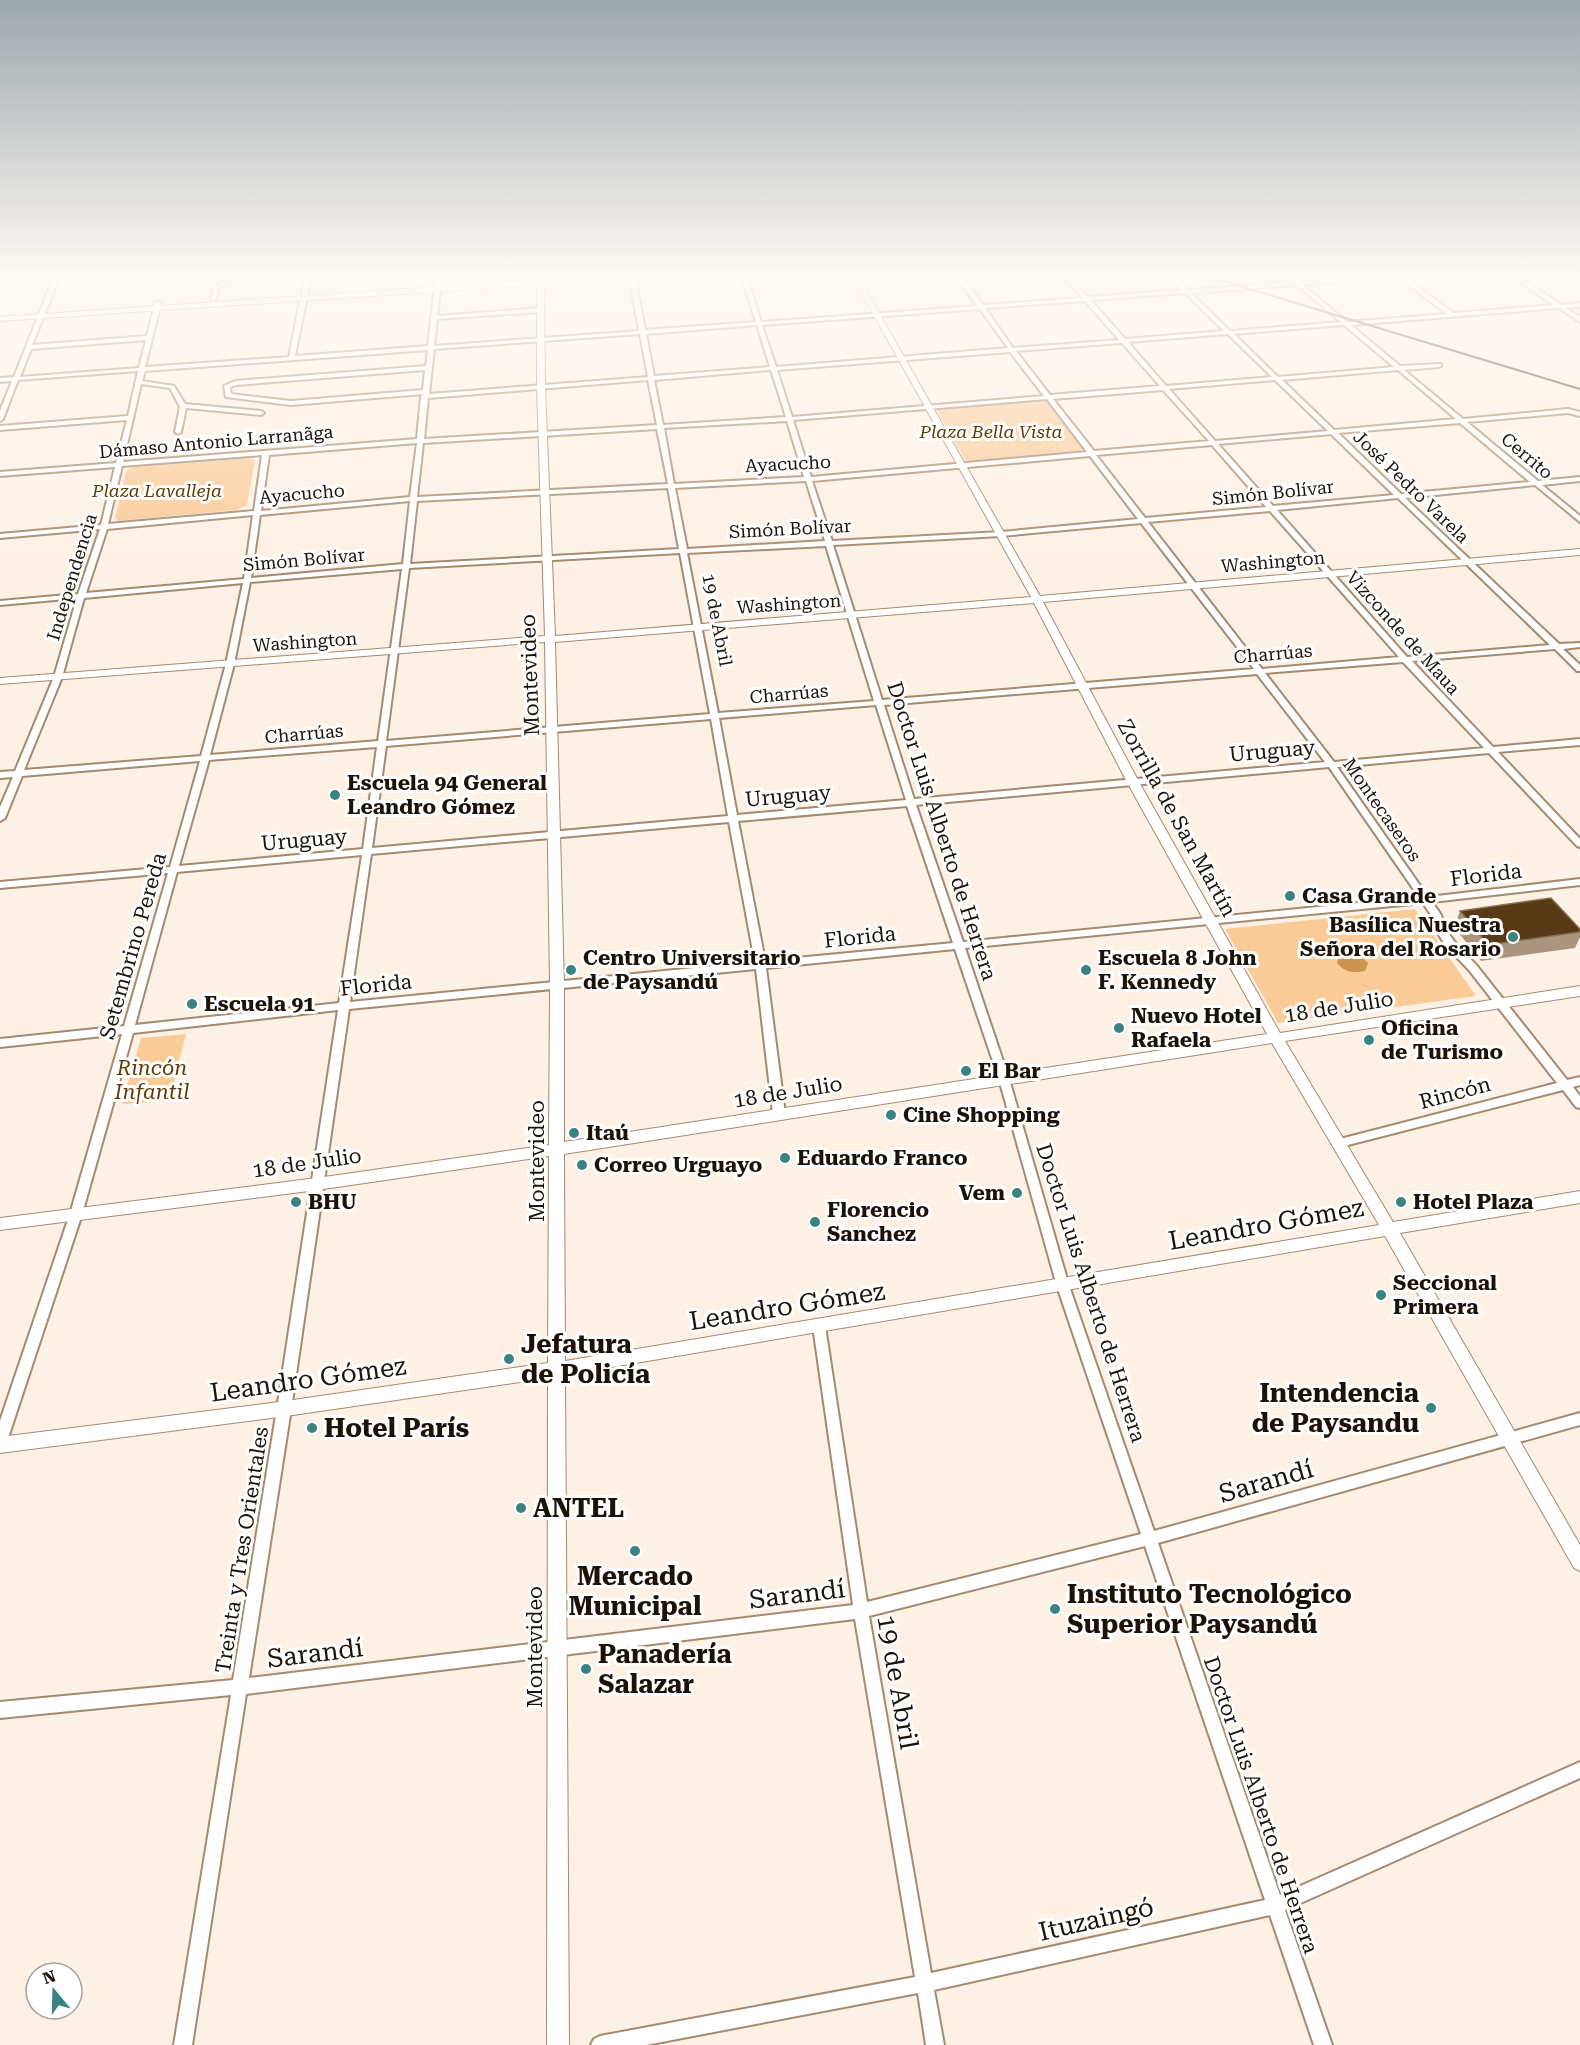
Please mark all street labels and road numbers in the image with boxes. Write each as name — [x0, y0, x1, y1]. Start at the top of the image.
street label: Dámaso Antonio Larranãga — [98, 421, 334, 462]
street label: José Pedro Varela — [1349, 426, 1474, 547]
street label: Cerrito — [1497, 428, 1557, 483]
street label: Ayacucho — [745, 451, 831, 476]
street label: Simón Bolívar — [1211, 476, 1335, 509]
street label: Ayacucho — [258, 479, 346, 508]
street label: Independencia — [42, 511, 101, 643]
street label: Simón Bolívar — [728, 515, 852, 542]
street label: Simón Bolívar — [242, 544, 366, 575]
street label: Washington — [1220, 546, 1326, 577]
street label: Vizconde de Maua — [1342, 567, 1465, 699]
street label: 19 de Abril — [698, 572, 737, 668]
street label: Washington — [736, 589, 842, 618]
street label: Montevideo — [516, 614, 544, 736]
street label: Washington — [252, 627, 358, 656]
street label: Charrúas — [1233, 640, 1313, 667]
street label: Doctor Luis Alberto de Herrera — [882, 679, 1002, 984]
street label: Charrúas — [749, 680, 829, 707]
street label: Zorrilla de San Martín — [1113, 715, 1241, 921]
street label: Charrúas — [264, 720, 344, 747]
street label: Uruguay — [1228, 735, 1317, 767]
street label: Montecaseros — [1339, 754, 1426, 865]
street label: Uruguay — [744, 780, 833, 812]
street label: Uruguay — [260, 824, 349, 856]
street label: Setembrino Pereda — [95, 849, 171, 1042]
street label: Florida — [1449, 859, 1524, 891]
street label: Florida — [823, 921, 898, 953]
street label: Florida — [339, 969, 414, 1001]
street label: 18 de Julio — [1283, 987, 1395, 1027]
street label: 18 de Julio — [732, 1072, 844, 1112]
street label: Rincón — [1417, 1072, 1494, 1114]
street label: Montevideo — [525, 1100, 549, 1222]
street label: Doctor Luis Alberto de Herrera — [1031, 1141, 1151, 1446]
street label: 18 de Julio — [251, 1143, 363, 1183]
street label: Leandro Gómez — [1166, 1192, 1366, 1256]
street label: Leandro Gómez — [687, 1276, 887, 1336]
street label: Leandro Gómez — [208, 1350, 408, 1408]
street label: Treinta y Tres Orientales — [211, 1425, 273, 1675]
street label: Sarandí — [1215, 1453, 1317, 1509]
street label: Sarandí — [747, 1573, 847, 1615]
street label: Montevideo — [523, 1586, 547, 1708]
street label: 19 de Abril — [871, 1613, 925, 1751]
street label: Sarandí — [265, 1632, 365, 1674]
street label: Doctor Luis Alberto de Herrera — [1199, 1653, 1323, 1957]
street label: Ituzaingó — [1036, 1891, 1156, 1947]

